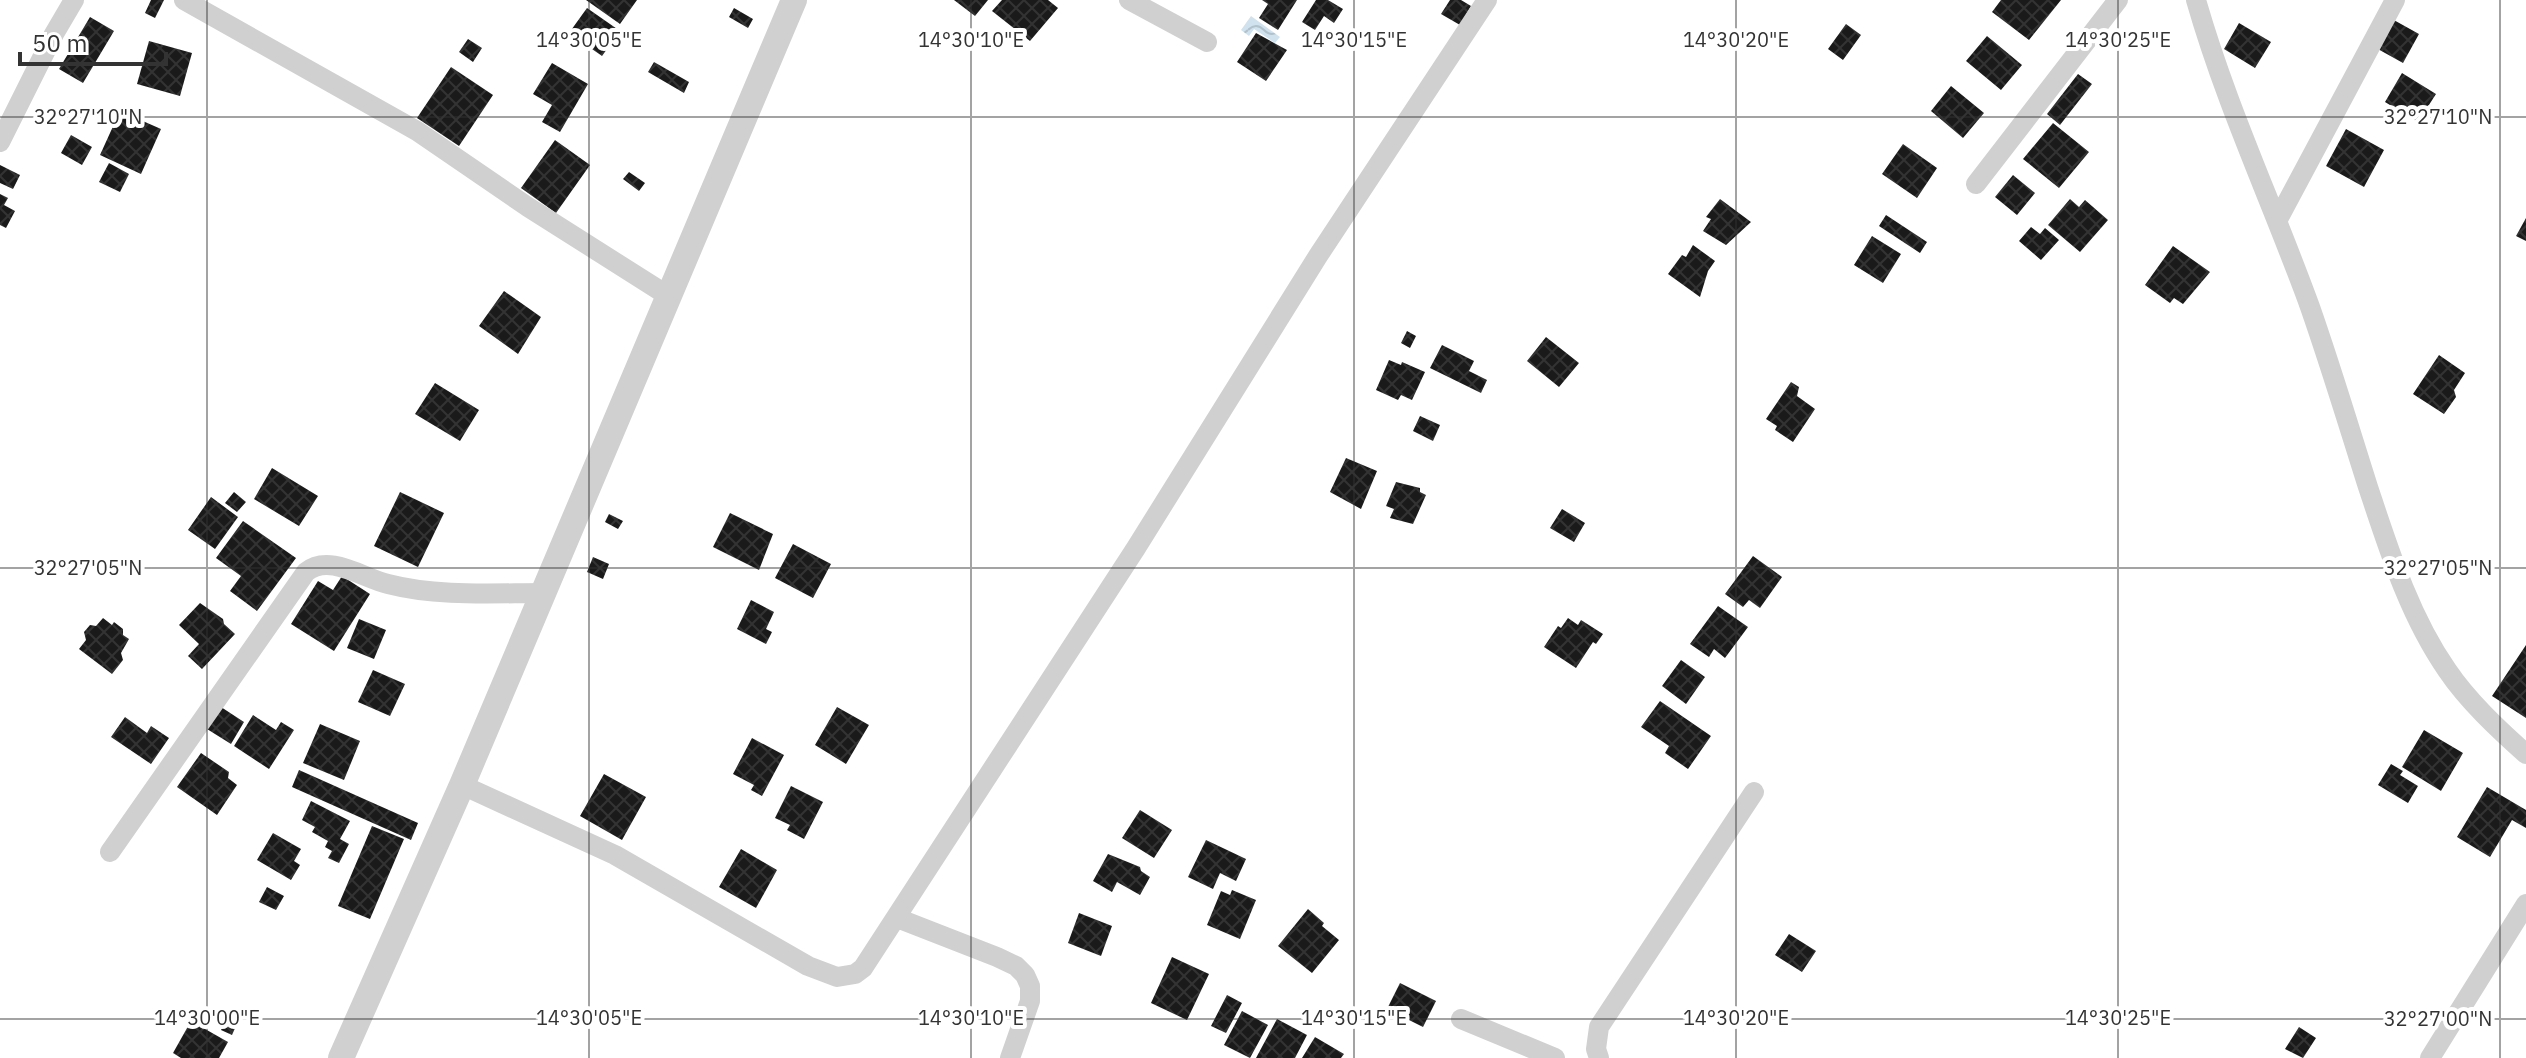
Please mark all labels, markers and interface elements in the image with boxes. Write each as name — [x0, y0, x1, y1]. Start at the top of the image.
scale bar — [20, 16, 166, 66]
text: 14°30'05"E — [536, 26, 642, 53]
text: 14°30'10"E — [918, 26, 1024, 53]
text: 14°30'15"E — [1301, 26, 1407, 53]
text: 14°30'20"E — [1683, 26, 1789, 53]
text: 14°30'25"E — [2065, 26, 2171, 53]
text: 50 m — [32, 27, 87, 59]
text: 32°27'10"N — [34, 103, 142, 130]
text: 32°27'10"N — [2384, 103, 2492, 130]
text: 32°27'05"N — [34, 554, 142, 581]
text: 32°27'05"N — [2384, 554, 2492, 581]
text: 14°30'00"E — [154, 1004, 260, 1031]
text: 14°30'05"E — [536, 1004, 642, 1031]
text: 14°30'10"E — [918, 1004, 1024, 1031]
text: 14°30'15"E — [1301, 1004, 1407, 1031]
text: 14°30'20"E — [1683, 1004, 1789, 1031]
text: 14°30'25"E — [2065, 1004, 2171, 1031]
text: 32°27'00"N — [2384, 1005, 2492, 1032]

